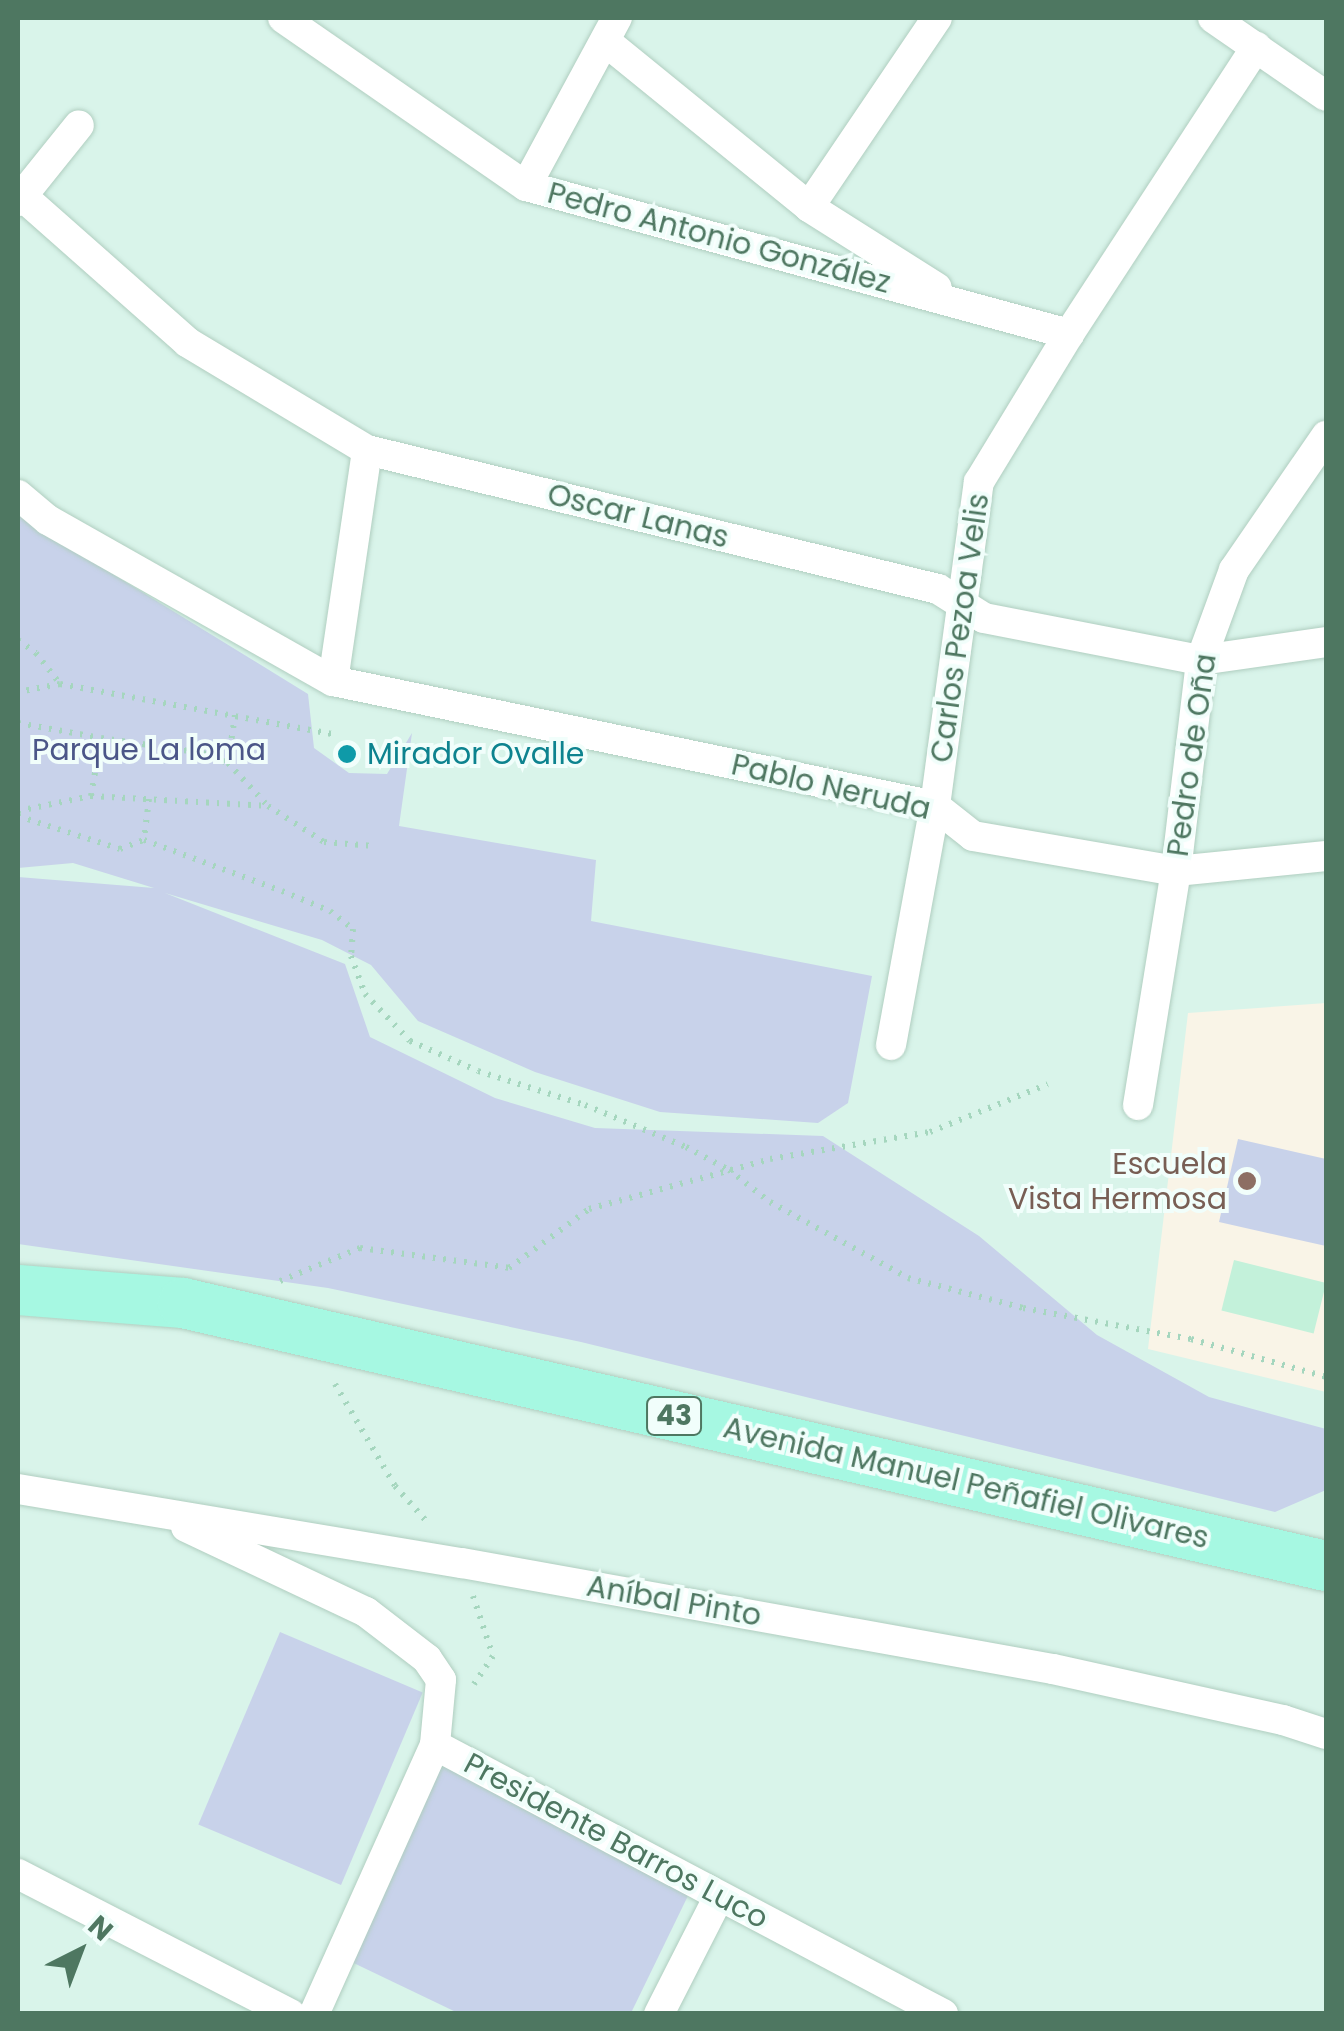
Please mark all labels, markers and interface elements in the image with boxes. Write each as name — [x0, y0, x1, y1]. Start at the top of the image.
street label: Pedro Antonio González — [544, 175, 894, 301]
street label: Oscar Lanas — [544, 476, 732, 556]
street label: Carlos Pezoa Velis — [923, 491, 997, 765]
street label: Pedro de Oña — [1160, 651, 1224, 859]
park label: Parque La loma — [32, 732, 266, 768]
place label: Mirador Ovalle — [367, 736, 584, 772]
marker: Mirador Ovalle — [336, 743, 358, 765]
street label: Pablo Neruda — [728, 747, 934, 827]
place label: Escuela Vista Hermosa — [1008, 1146, 1227, 1216]
marker: Escuela Vista Hermosa — [1236, 1170, 1258, 1192]
road number: 43 — [644, 1393, 704, 1439]
street label: Avenida Manuel Peñafiel Olivares — [720, 1410, 1212, 1556]
street label: Aníbal Pinto — [584, 1568, 764, 1634]
street label: Presidente Barros Luco — [458, 1745, 774, 1937]
north arrow — [30, 1901, 130, 2001]
text: N — [80, 1907, 121, 1950]

